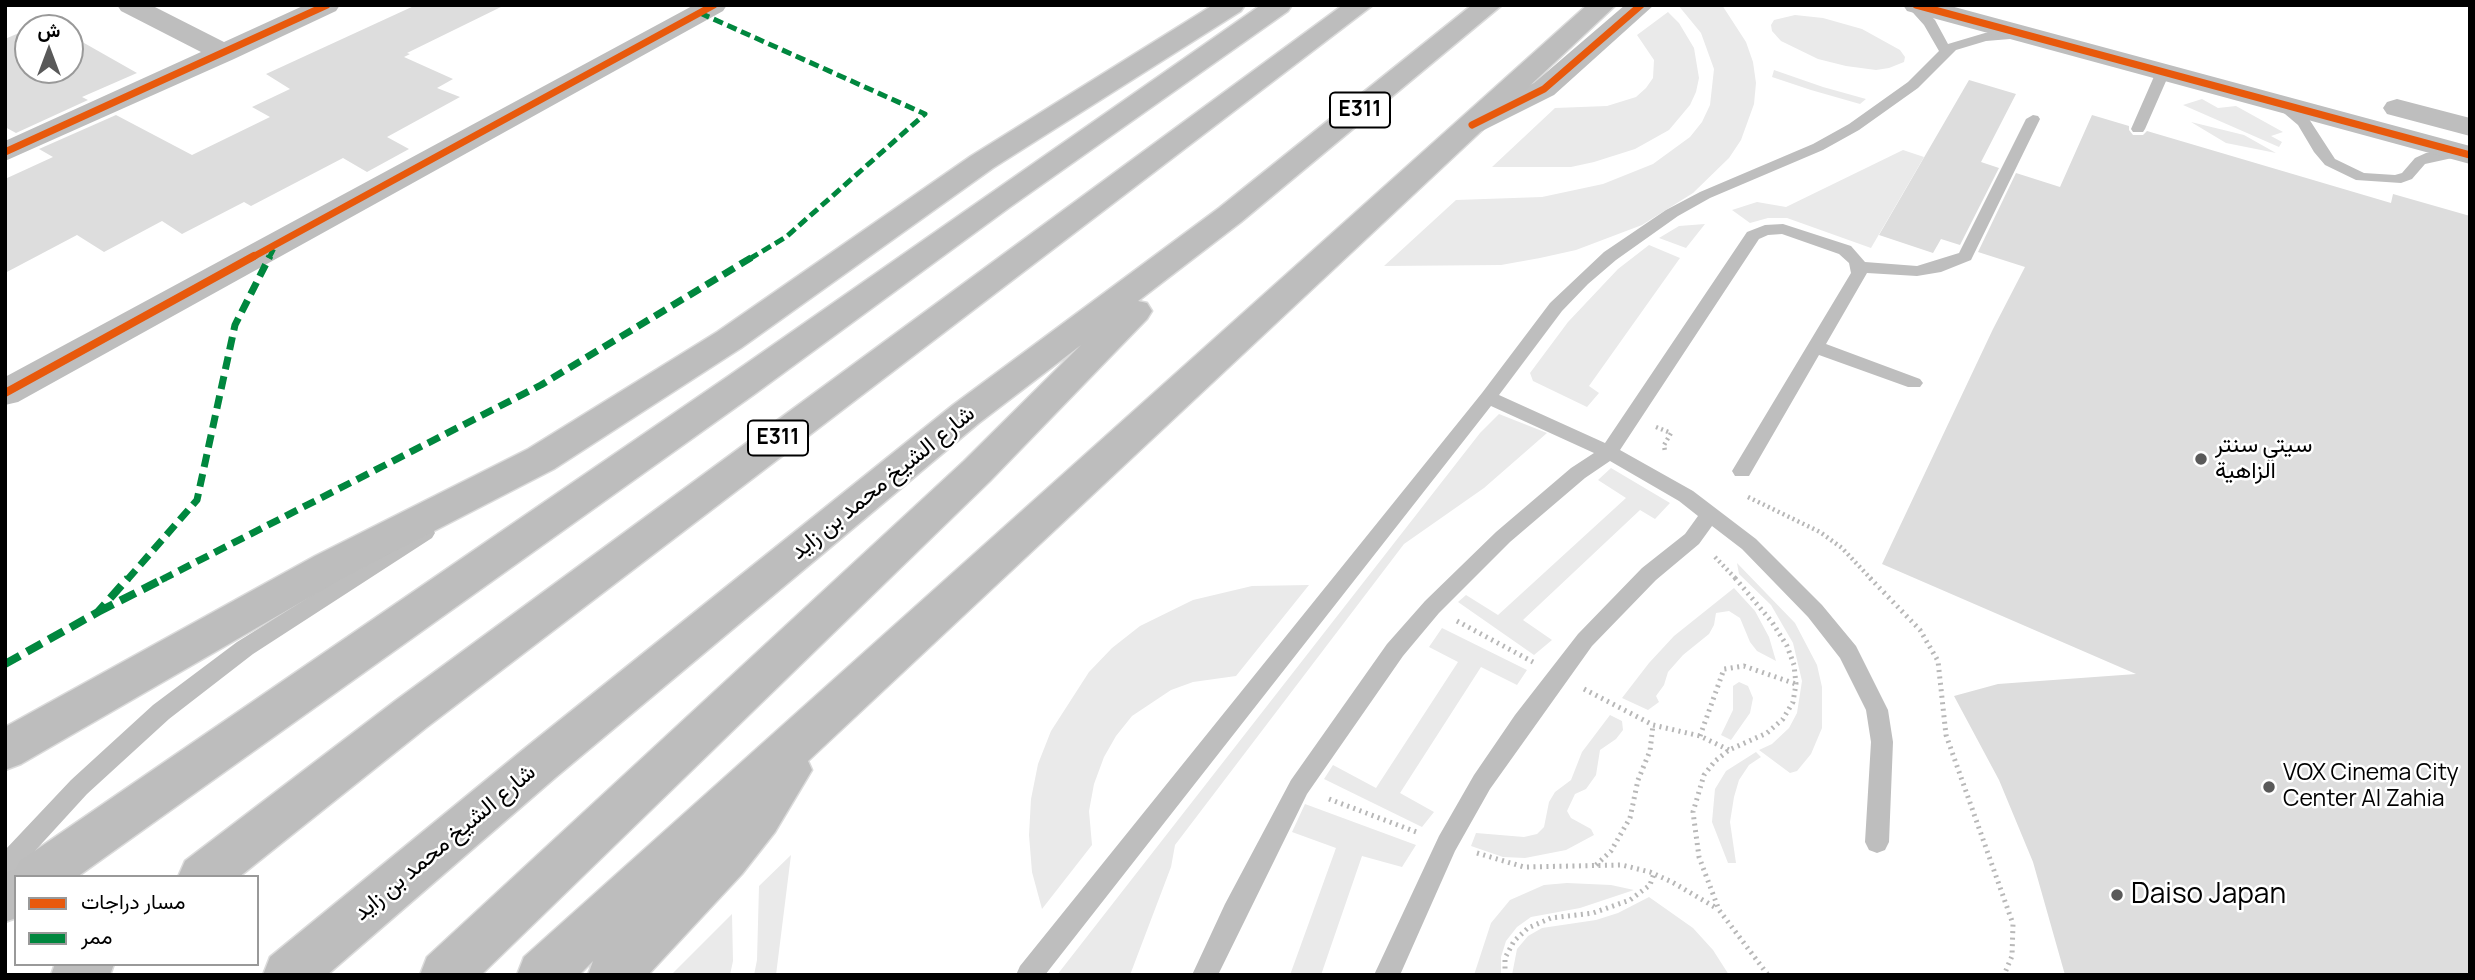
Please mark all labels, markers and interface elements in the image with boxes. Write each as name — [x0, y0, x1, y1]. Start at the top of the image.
north arrow — [14, 14, 84, 84]
text: ش — [38, 17, 60, 43]
road number: E311 — [1330, 92, 1390, 128]
street label: شارع الشيخ محمد بن زايد — [785, 400, 981, 566]
road number: E311 — [748, 420, 808, 456]
place label: سيتي سنتر الزاهية — [2215, 432, 2312, 486]
marker: سيتي سنتر الزاهية — [2193, 451, 2209, 467]
street label: شارع الشيخ محمد بن زايد — [348, 759, 542, 927]
place label: VOX Cinema City Center Al Zahia — [2283, 760, 2459, 814]
marker: VOX Cinema City Center Al Zahia — [2261, 779, 2277, 795]
legend — [14, 875, 259, 966]
place label: Daiso Japan — [2131, 878, 2286, 912]
text: مسار دراجات — [81, 887, 185, 915]
marker: Daiso Japan — [2109, 887, 2125, 903]
text: ممر — [81, 922, 112, 950]

